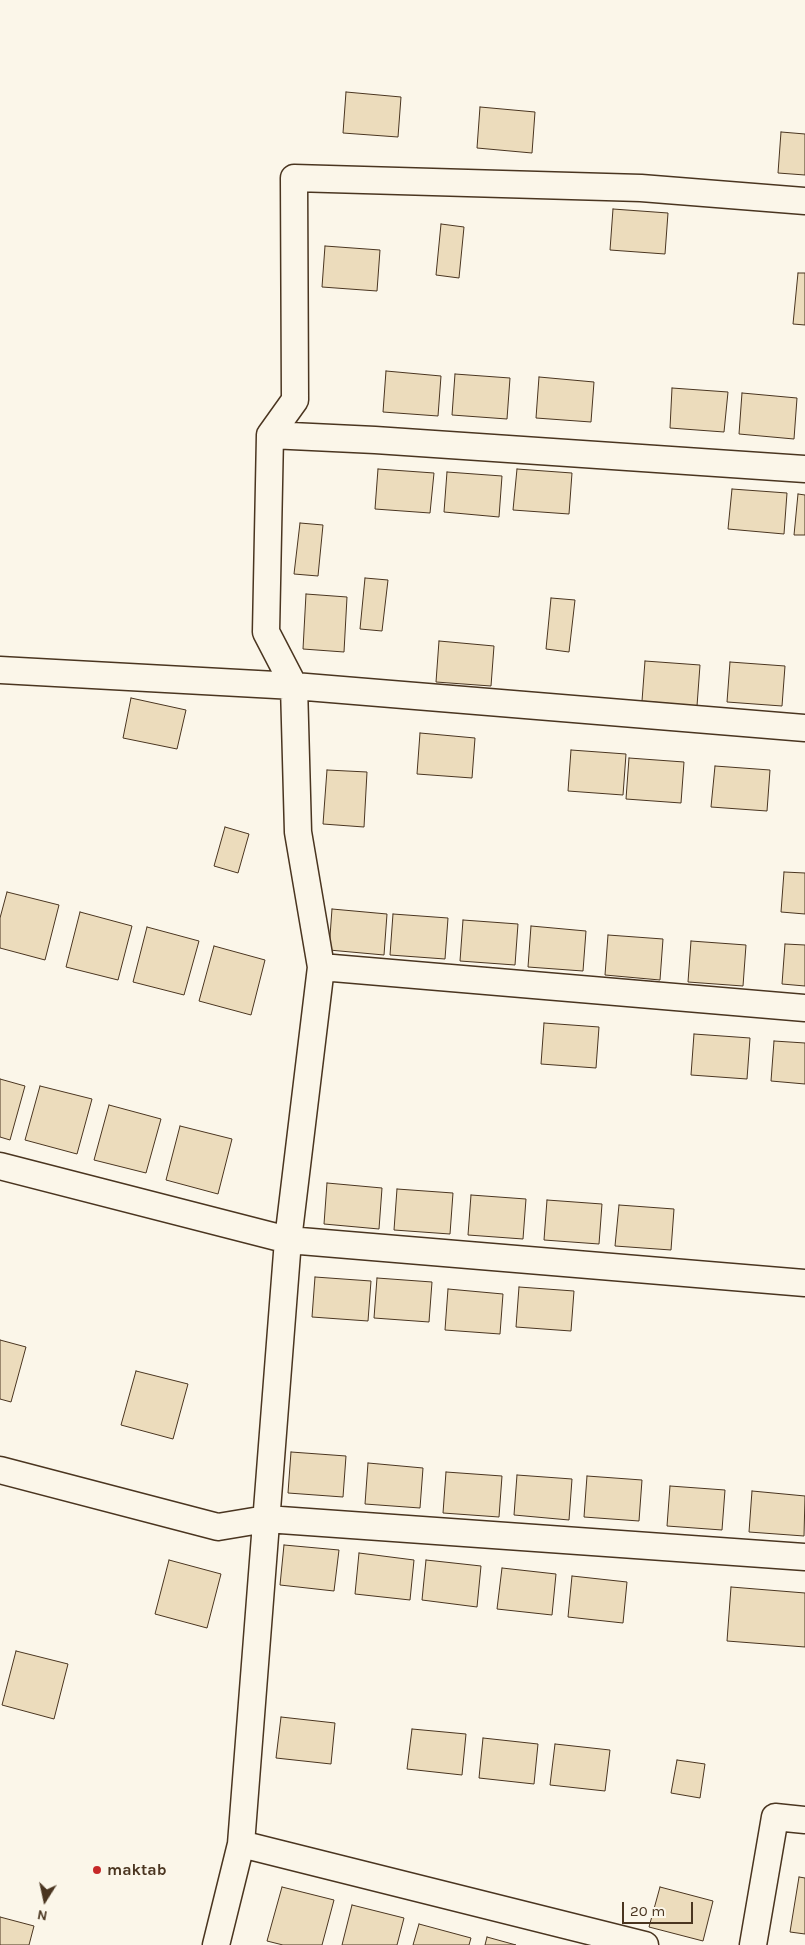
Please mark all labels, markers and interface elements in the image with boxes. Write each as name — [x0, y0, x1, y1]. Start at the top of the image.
place label: maktab — [107, 1860, 167, 1880]
marker: maktab — [91, 1864, 103, 1876]
north arrow — [20, 1875, 70, 1925]
scale bar — [625, 1892, 696, 1924]
text: 20 m — [630, 1902, 665, 1920]
text: N — [36, 1906, 49, 1925]

